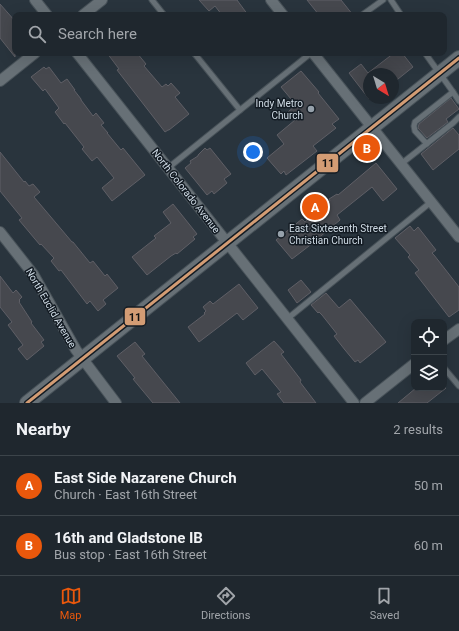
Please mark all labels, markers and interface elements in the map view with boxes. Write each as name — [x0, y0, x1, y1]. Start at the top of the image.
search box — [12, 12, 447, 56]
icon: search — [26, 23, 48, 45]
text: Search here — [58, 25, 137, 43]
north arrow — [363, 68, 399, 104]
place label: Indy Metro Church — [256, 98, 303, 121]
marker: Indy Metro Church — [306, 104, 316, 114]
pin: B — [354, 133, 380, 163]
your location — [243, 142, 263, 162]
street label: North Colorado Avenue — [150, 147, 222, 235]
line badge: 11 — [316, 153, 339, 173]
text: 11 — [322, 157, 334, 170]
pin: A — [302, 192, 328, 222]
place label: East Sixteeenth Street Christian Church — [289, 223, 387, 246]
marker: East Sixteeenth Street Christian Church — [276, 229, 286, 239]
street label: North Euclid Avenue — [24, 266, 78, 350]
line badge: 11 — [124, 307, 146, 326]
text: 11 — [129, 311, 141, 324]
map controls — [411, 319, 447, 391]
button: locate — [411, 319, 447, 355]
button: layers — [411, 355, 447, 391]
text: Nearby — [16, 419, 71, 439]
text: 2 results — [393, 422, 443, 437]
text: East Side Nazarene Church — [54, 469, 237, 487]
text: A — [25, 478, 33, 493]
text: 50 m — [414, 478, 443, 493]
text: Church · East 16th Street — [54, 487, 197, 502]
text: 16th and Gladstone IB — [54, 529, 203, 547]
text: B — [25, 538, 33, 553]
text: 60 m — [414, 538, 443, 553]
text: Bus stop · East 16th Street — [54, 547, 207, 562]
tab: Map — [60, 585, 82, 622]
tab: Directions — [201, 585, 250, 622]
tab: Saved — [370, 585, 399, 622]

